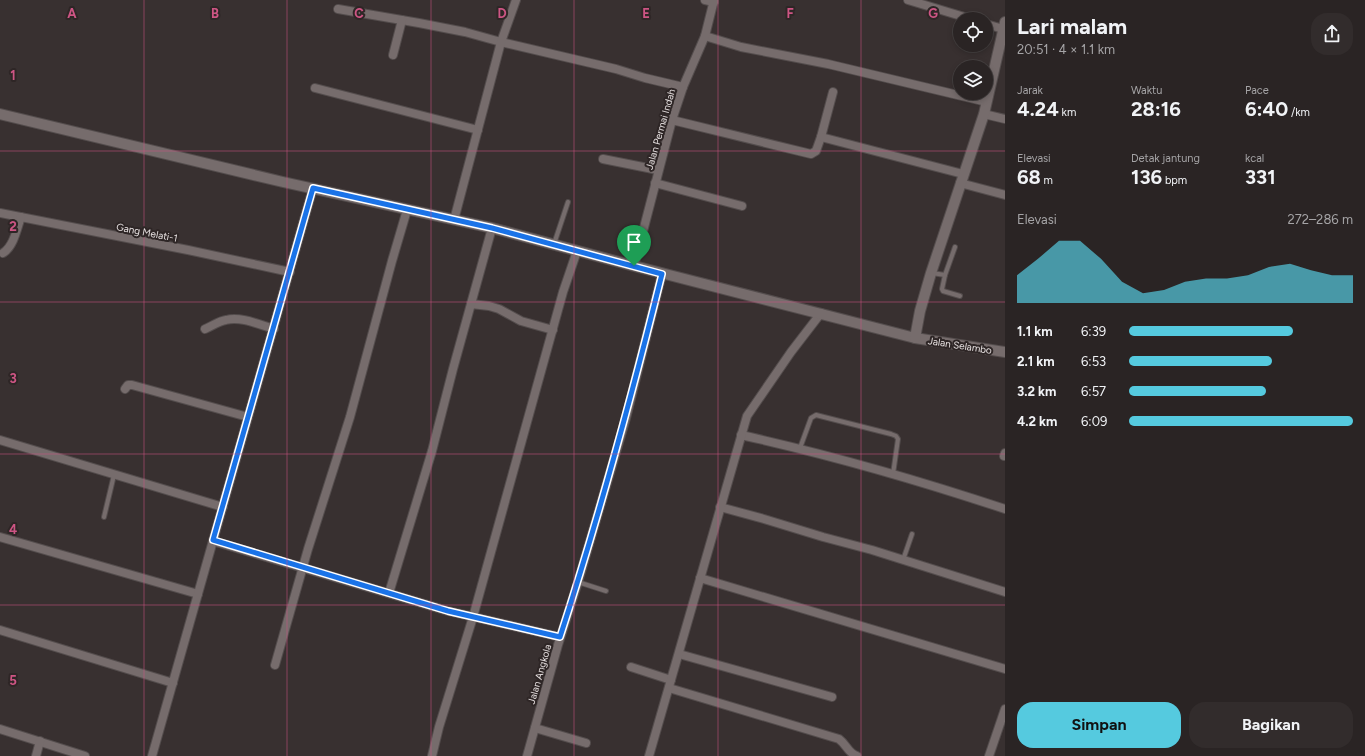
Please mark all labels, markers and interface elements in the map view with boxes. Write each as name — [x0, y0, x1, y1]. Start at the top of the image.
text: A — [67, 6, 77, 21]
text: B — [211, 6, 219, 21]
text: C — [354, 6, 364, 21]
text: D — [497, 6, 507, 21]
text: E — [642, 6, 650, 21]
text: F — [786, 6, 794, 21]
text: G — [928, 6, 938, 21]
map controls — [953, 12, 993, 100]
button: locate — [953, 12, 993, 52]
text: Lari malam — [1017, 13, 1127, 40]
button: share — [1311, 13, 1353, 55]
text: 20:51 · 4 × 1.1 km — [1017, 42, 1115, 57]
button: layers — [953, 60, 993, 100]
text: 1 — [10, 68, 16, 83]
text: Jarak — [1017, 84, 1043, 97]
text: Waktu — [1131, 84, 1162, 97]
text: Pace — [1245, 84, 1269, 97]
street label: Jalan Permai Indah — [643, 87, 678, 171]
text: 4.24 — [1017, 97, 1059, 121]
text: 28:16 — [1131, 97, 1181, 121]
text: 6:40 — [1245, 97, 1288, 121]
text: km — [1059, 106, 1076, 119]
text: /km — [1288, 106, 1310, 119]
text: Elevasi — [1017, 152, 1051, 165]
text: Detak jantung — [1131, 152, 1200, 165]
text: kcal — [1245, 152, 1264, 165]
text: 68 — [1017, 165, 1041, 189]
text: 136 — [1131, 165, 1162, 189]
text: 331 — [1245, 165, 1276, 189]
text: m — [1041, 174, 1053, 187]
text: bpm — [1162, 174, 1187, 187]
text: Elevasi — [1017, 212, 1057, 227]
text: 272–286 m — [1287, 212, 1353, 227]
text: 2 — [9, 219, 17, 234]
street label: Gang Melati-1 — [115, 220, 179, 245]
pin — [617, 225, 651, 266]
icon: arrive — [623, 231, 645, 253]
text: 1.1 km — [1017, 324, 1053, 339]
text: 6:39 — [1081, 324, 1106, 339]
street label: Jalan Selambo — [927, 334, 993, 357]
text: 2.1 km — [1017, 354, 1055, 369]
text: 6:53 — [1081, 354, 1106, 369]
text: 3 — [9, 371, 17, 386]
text: 3.2 km — [1017, 384, 1056, 399]
text: 6:57 — [1081, 384, 1106, 399]
text: 4.2 km — [1017, 414, 1057, 429]
text: 6:09 — [1081, 414, 1107, 429]
text: 4 — [9, 522, 17, 537]
street label: Jalan Angkola — [525, 643, 554, 706]
text: 5 — [9, 673, 17, 688]
button: Simpan — [1017, 702, 1181, 748]
button: Bagikan — [1189, 702, 1353, 748]

